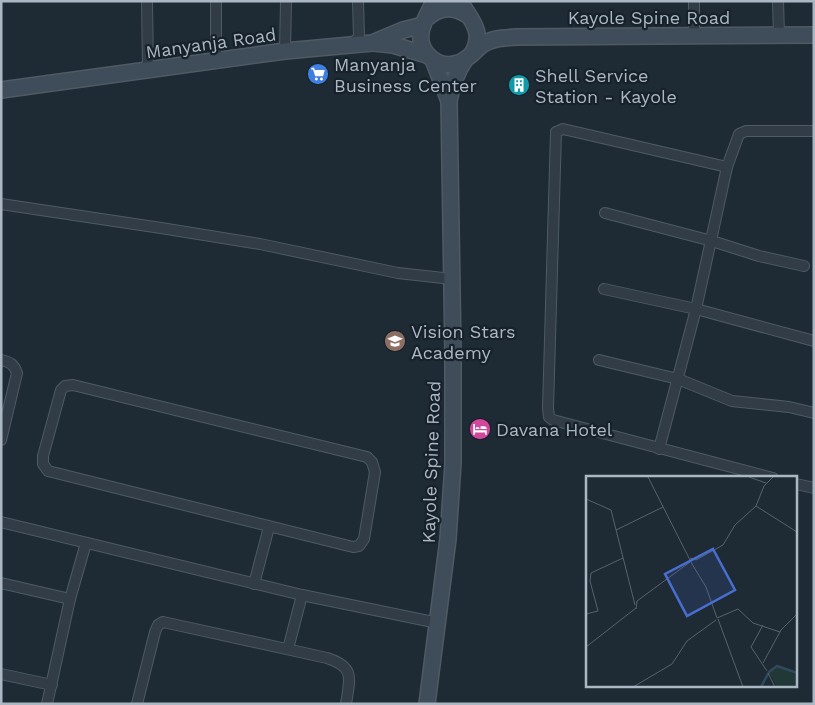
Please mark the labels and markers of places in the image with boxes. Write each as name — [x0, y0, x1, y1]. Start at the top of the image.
place label: Manyanja Business Center — [334, 54, 477, 96]
supermarket icon: Manyanja Business Center — [306, 62, 330, 86]
place label: Shell Service Station - Kayole — [535, 65, 677, 107]
building icon: Shell Service Station - Kayole — [507, 73, 531, 97]
place label: Vision Stars Academy — [411, 321, 516, 363]
school or university icon: Vision Stars Academy — [383, 329, 407, 353]
hotel icon: Davana Hotel — [468, 417, 492, 441]
place label: Davana Hotel — [496, 419, 613, 440]

